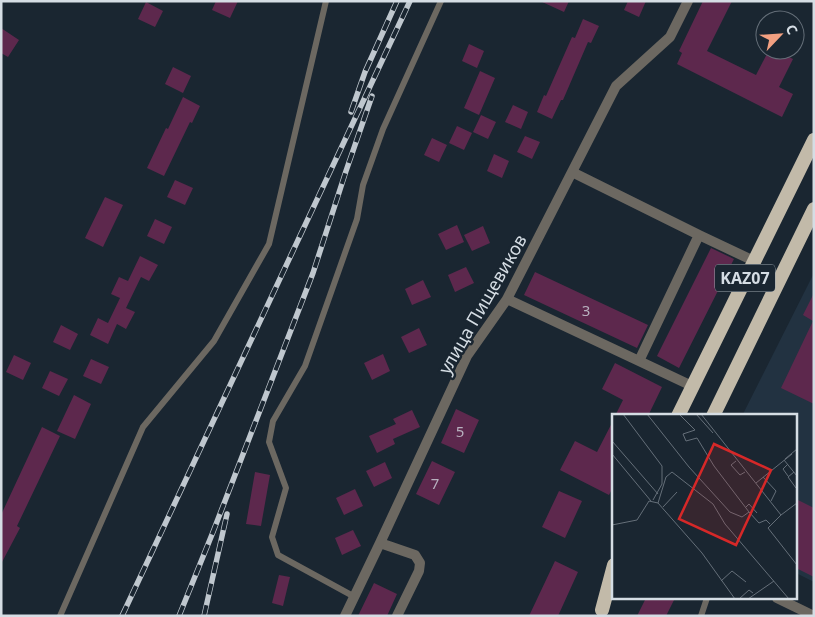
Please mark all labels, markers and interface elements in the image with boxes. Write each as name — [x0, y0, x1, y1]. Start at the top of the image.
north arrow — [755, 10, 805, 60]
text: С — [782, 21, 803, 37]
street label: улица Пищевиков — [432, 230, 532, 378]
road number: KAZ07 — [715, 264, 775, 292]
house number: 3 — [582, 300, 590, 320]
inset map — [612, 414, 798, 600]
house number: 5 — [456, 421, 464, 441]
house number: 7 — [431, 473, 439, 493]

